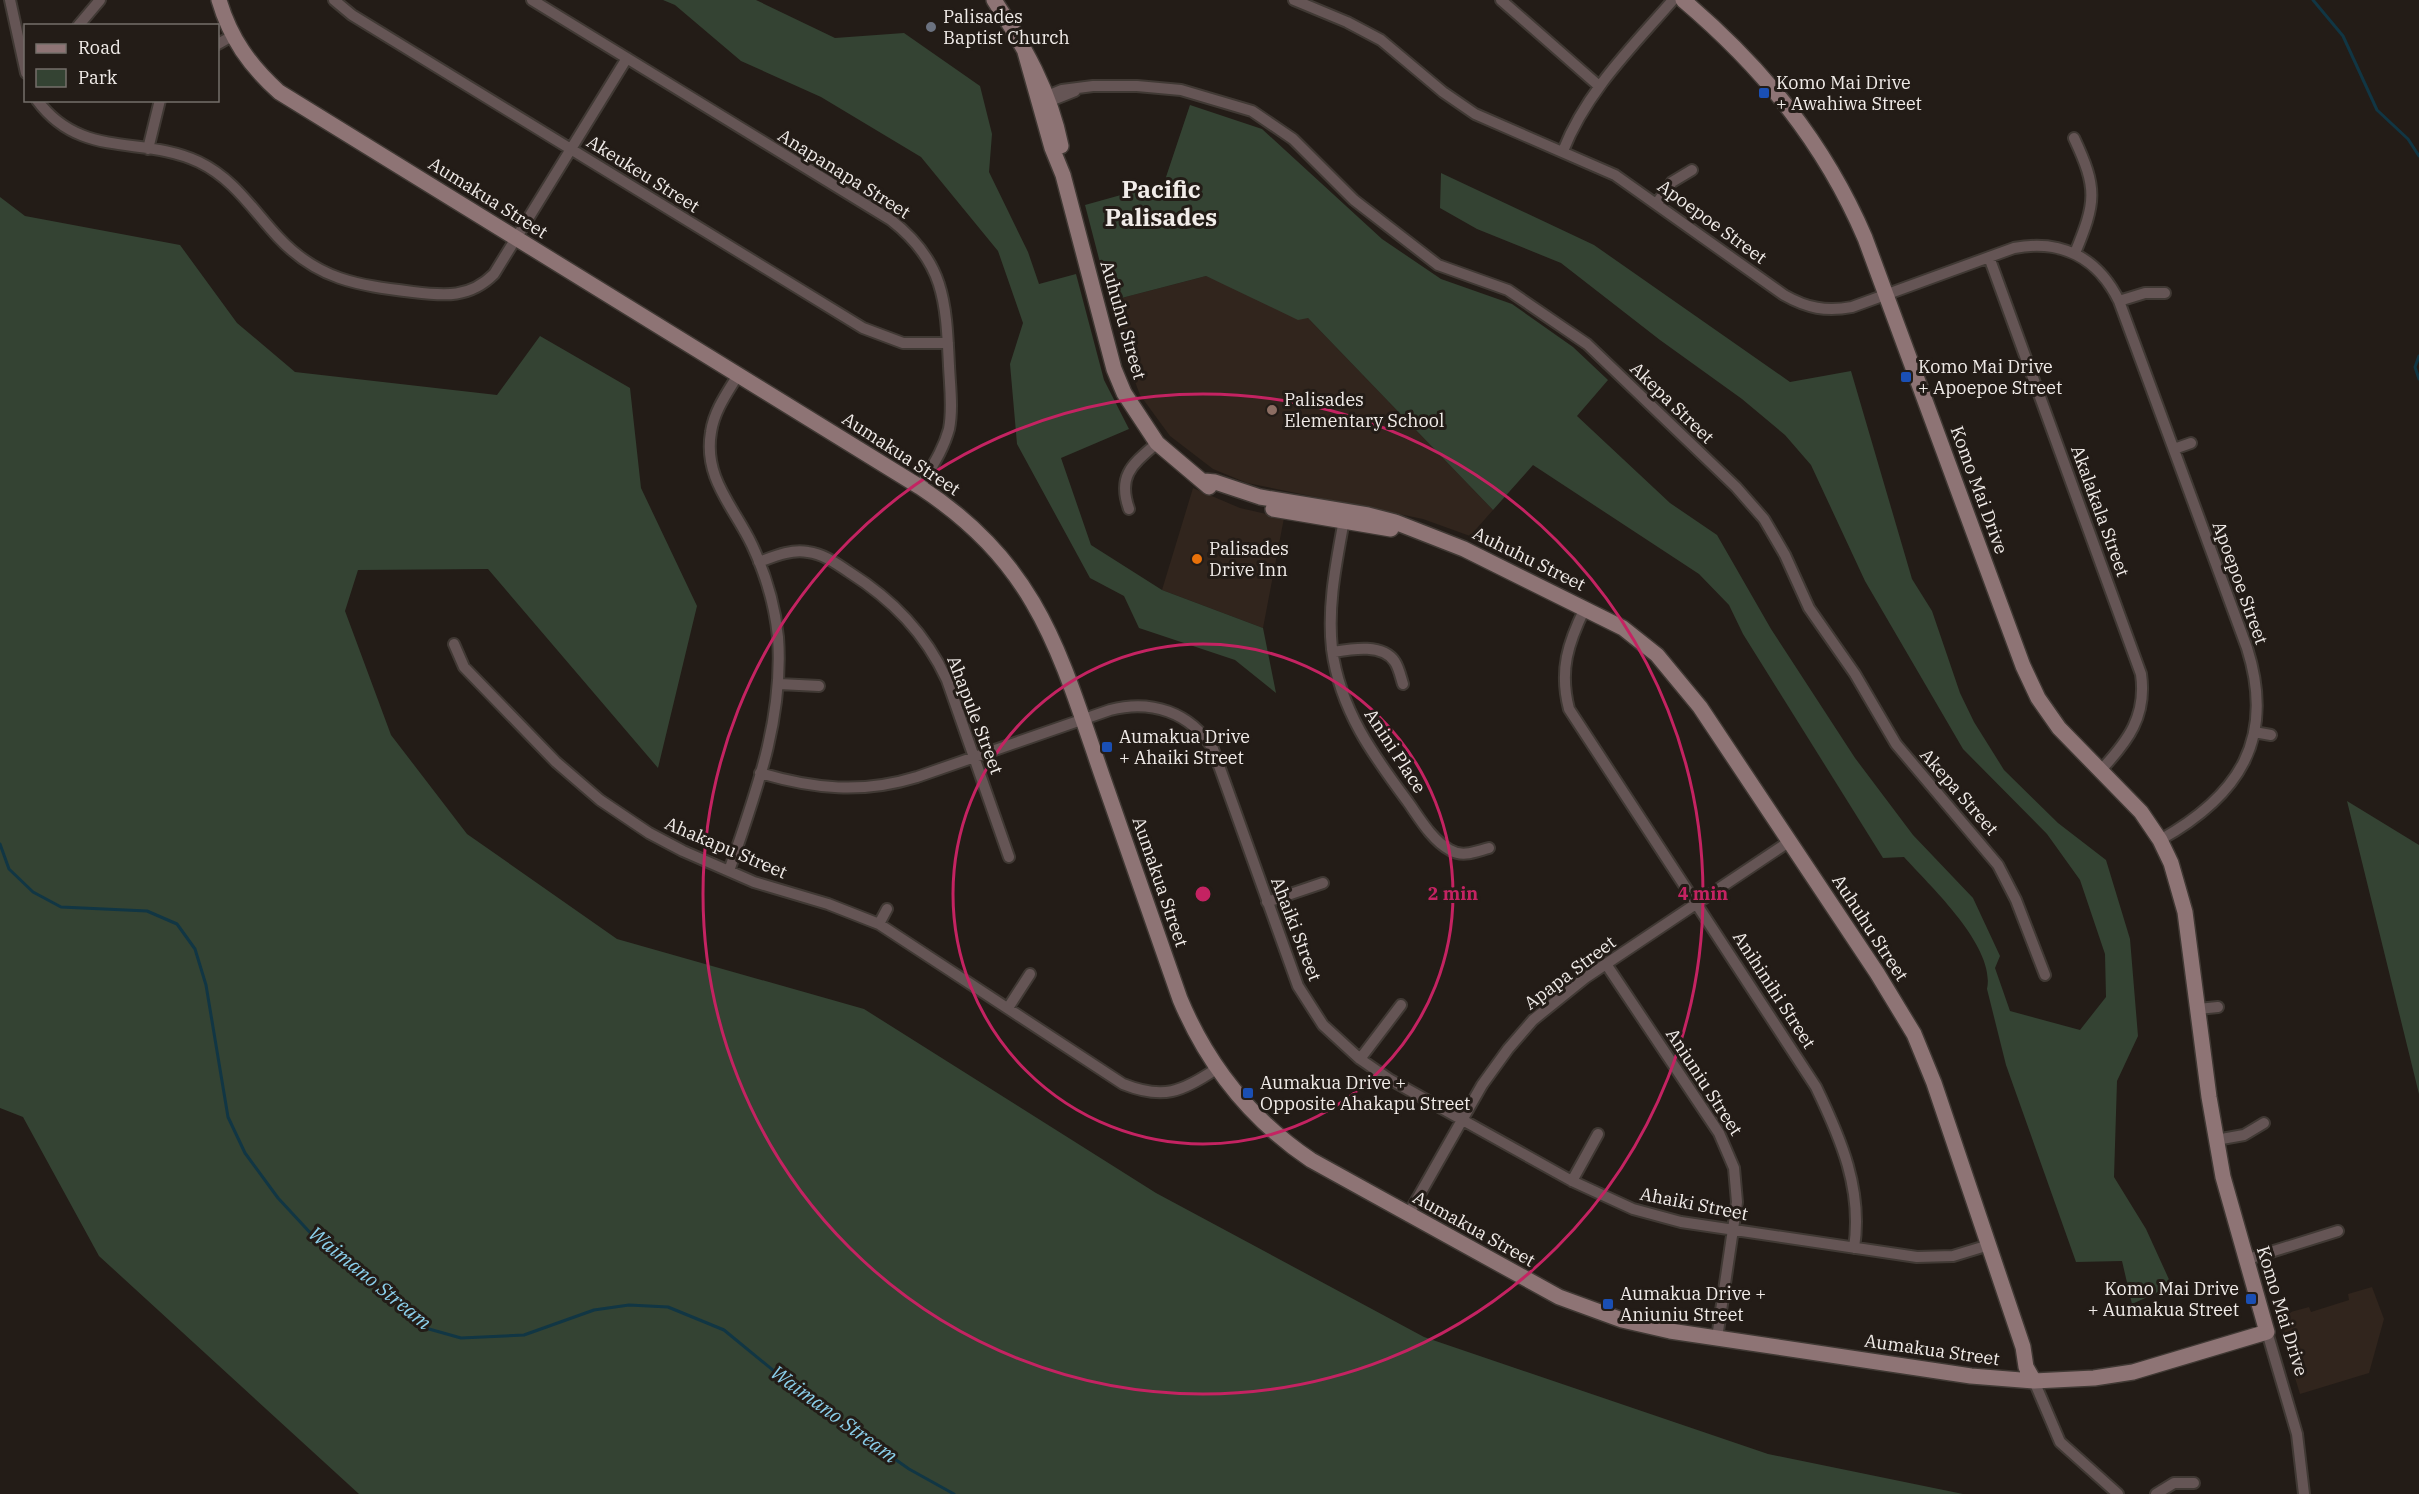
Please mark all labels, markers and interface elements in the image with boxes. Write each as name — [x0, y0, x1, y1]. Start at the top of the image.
place label: Palisades Baptist Church — [943, 5, 1070, 49]
marker: Palisades Baptist Church — [924, 20, 938, 34]
legend — [24, 24, 219, 102]
text: Road — [78, 36, 121, 59]
text: Park — [78, 66, 118, 89]
place label: Komo Mai Drive + Awahiwa Street — [1776, 71, 1922, 115]
marker: Komo Mai Drive + Awahiwa Street — [1757, 86, 1771, 100]
street label: Anapanapa Street — [774, 124, 915, 224]
street label: Akeukeu Street — [582, 130, 704, 218]
street label: Aumakua Street — [424, 152, 552, 243]
district label: Pacific Palisades — [1105, 173, 1217, 233]
street label: Apoepoe Street — [1653, 174, 1771, 269]
street label: Auhuhu Street — [1096, 258, 1151, 382]
place label: Komo Mai Drive + Apoepoe Street — [1918, 355, 2062, 399]
street label: Akepa Street — [1626, 357, 1719, 448]
marker: Komo Mai Drive + Apoepoe Street — [1899, 370, 1913, 384]
place label: Palisades Elementary School — [1284, 388, 1444, 432]
marker: Palisades Elementary School — [1265, 403, 1279, 417]
street label: Aumakua Street — [838, 407, 965, 500]
street label: Komo Mai Drive — [1946, 423, 2013, 557]
street label: Akalakala Street — [2066, 442, 2135, 580]
street label: Apoepoe Street — [2208, 518, 2273, 648]
street label: Auhuhu Street — [1469, 521, 1589, 596]
place label: Palisades Drive Inn — [1209, 537, 1289, 581]
marker: Palisades Drive Inn — [1190, 552, 1204, 566]
street label: Ahapule Street — [942, 652, 1009, 777]
street label: Anini Place — [1360, 704, 1431, 797]
place label: Aumakua Drive + Ahaiki Street — [1119, 725, 1250, 769]
marker: Aumakua Drive + Ahaiki Street — [1100, 740, 1114, 754]
street label: Akepa Street — [1915, 743, 2003, 840]
street label: Ahakapu Street — [662, 811, 791, 884]
street label: Aumakua Street — [1127, 814, 1194, 950]
street label: Auhuhu Street — [1827, 870, 1913, 985]
street label: Ahaiki Street — [1266, 873, 1327, 984]
text: 2 min — [1428, 882, 1478, 905]
text: 4 min — [1678, 882, 1728, 905]
centre of rings — [1193, 884, 1213, 904]
street label: Anihinihi Street — [1728, 927, 1821, 1053]
street label: Apapa Street — [1519, 931, 1620, 1015]
street label: Aniuniu Street — [1661, 1024, 1748, 1140]
place label: Aumakua Drive + Opposite Ahakapu Street — [1260, 1071, 1470, 1115]
marker: Aumakua Drive + Opposite Ahakapu Street — [1241, 1086, 1255, 1100]
street label: Ahaiki Street — [1638, 1182, 1750, 1225]
street label: Aumakua Street — [1409, 1185, 1539, 1272]
water label: Waimano Stream — [303, 1220, 437, 1336]
street label: Komo Mai Drive — [2252, 1243, 2313, 1379]
place label: Komo Mai Drive + Aumakua Street — [2088, 1277, 2239, 1321]
place label: Aumakua Drive + Aniuniu Street — [1620, 1282, 1766, 1326]
marker: Komo Mai Drive + Aumakua Street — [2244, 1292, 2258, 1306]
marker: Aumakua Drive + Aniuniu Street — [1601, 1297, 1615, 1311]
street label: Aumakua Street — [1863, 1329, 2001, 1370]
water label: Waimano Stream — [765, 1358, 903, 1469]

